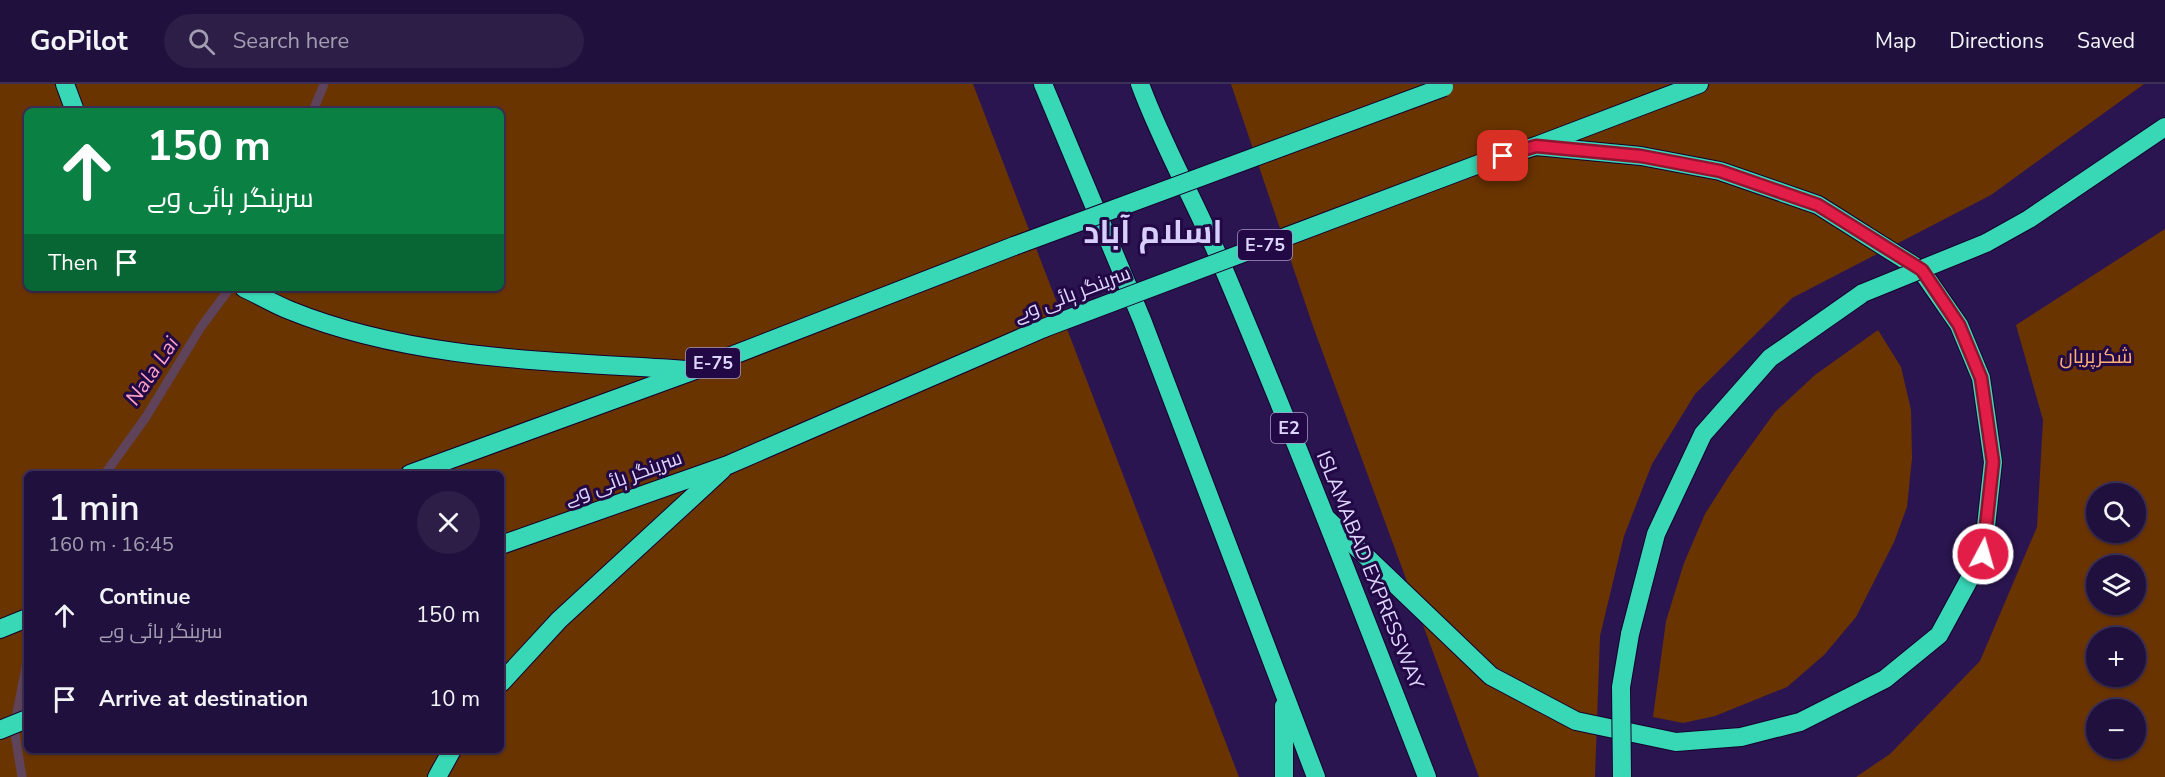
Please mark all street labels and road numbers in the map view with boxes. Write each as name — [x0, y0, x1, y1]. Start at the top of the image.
road number: E-75 — [1238, 230, 1292, 260]
street label: سرینگر ہائی وے — [1009, 259, 1135, 329]
road number: E-75 — [686, 348, 740, 378]
road number: E2 — [1271, 413, 1307, 443]
street label: سرینگر ہائی وے — [560, 444, 686, 512]
street label: ISLAMABAD EXPRESSWAY — [1310, 447, 1431, 694]

